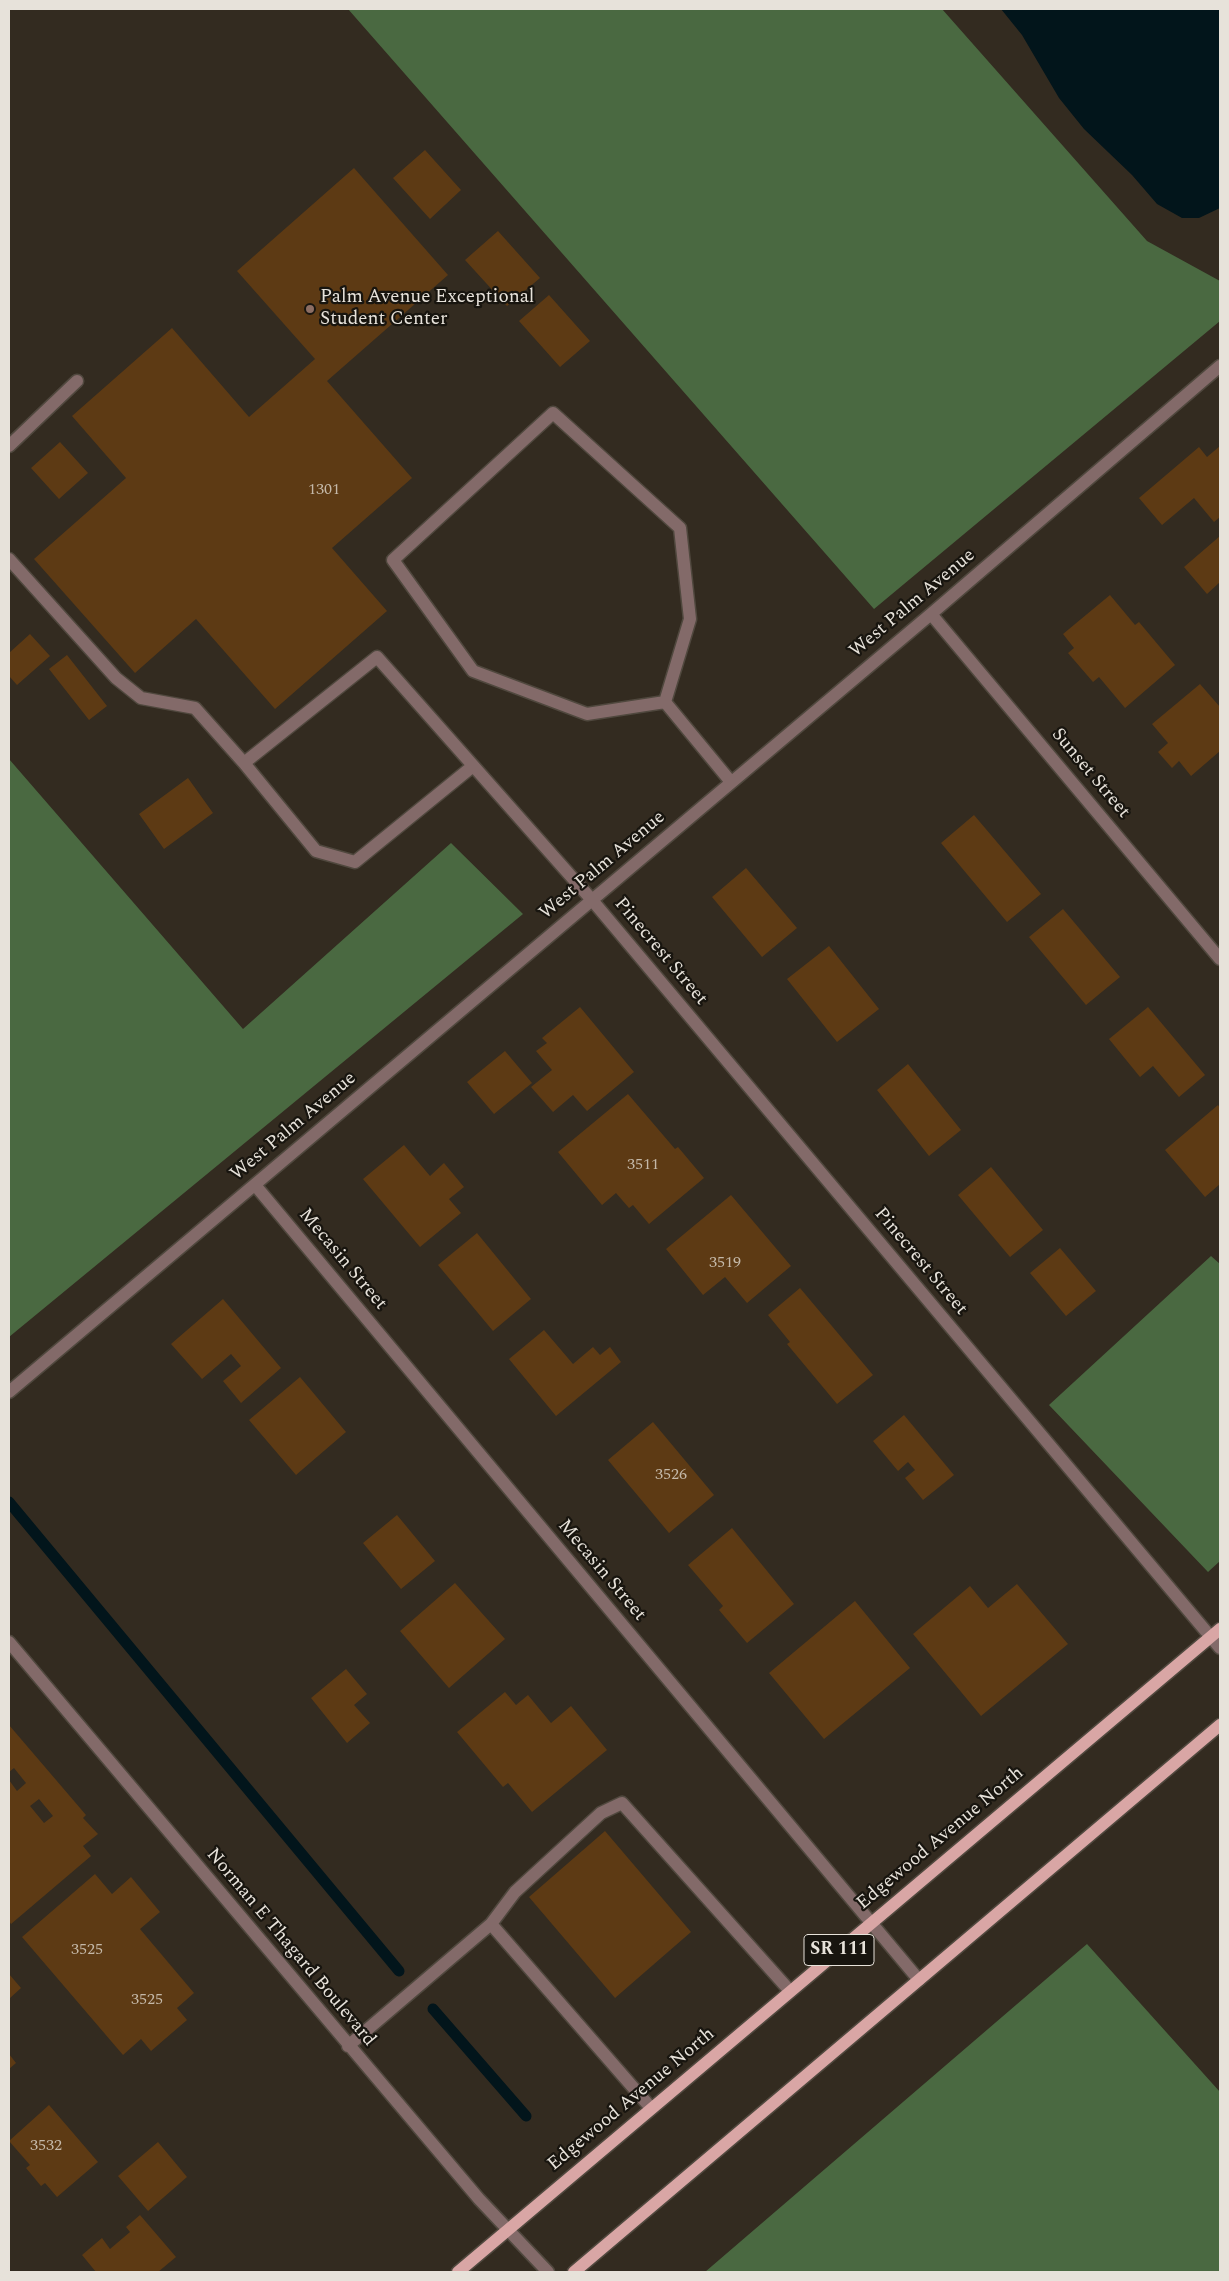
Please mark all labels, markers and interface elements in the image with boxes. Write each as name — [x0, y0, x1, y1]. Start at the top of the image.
place label: Palm Avenue Exceptional Student Center — [320, 287, 534, 331]
marker: Palm Avenue Exceptional Student Center — [304, 303, 316, 315]
house number: 1301 — [308, 481, 340, 501]
street label: West Palm Avenue — [845, 545, 981, 663]
street label: Sunset Street — [1046, 724, 1134, 824]
street label: West Palm Avenue — [535, 807, 671, 925]
street label: Pinecrest Street — [608, 894, 712, 1010]
street label: West Palm Avenue — [226, 1068, 362, 1186]
house number: 3511 — [627, 1156, 659, 1176]
street label: Pinecrest Street — [868, 1204, 972, 1320]
street label: Mecasin Street — [293, 1205, 391, 1315]
house number: 3519 — [709, 1254, 741, 1274]
house number: 3526 — [655, 1466, 687, 1486]
street label: Mecasin Street — [552, 1516, 650, 1626]
street label: Edgewood Avenue North — [853, 1762, 1029, 1916]
street label: Norman E Thagard Boulevard — [200, 1844, 380, 2052]
road number: SR 111 — [804, 1934, 874, 1966]
house number: 3525 — [71, 1941, 103, 1961]
house number: 3525 — [131, 1991, 163, 2011]
street label: Edgewood Avenue North — [544, 2023, 720, 2177]
house number: 3532 — [30, 2137, 62, 2157]

